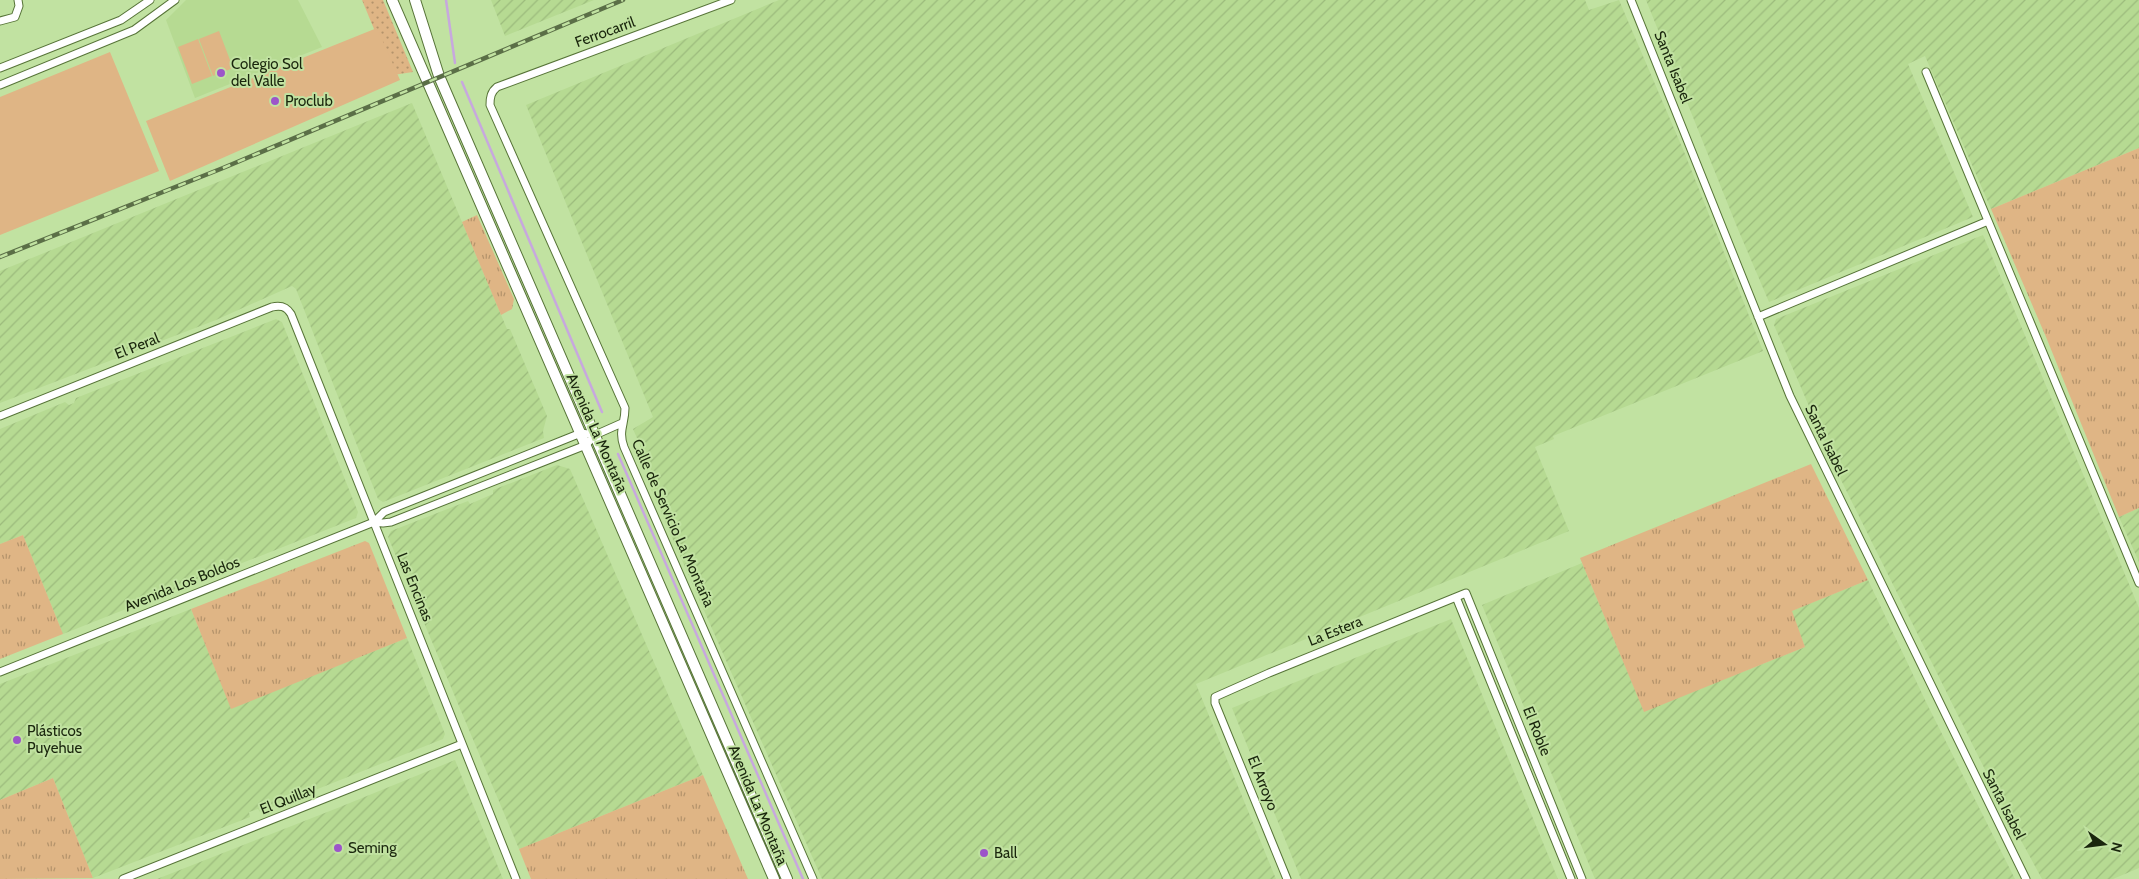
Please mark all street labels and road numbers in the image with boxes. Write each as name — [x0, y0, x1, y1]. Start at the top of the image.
street label: Ferrocarril — [572, 13, 638, 51]
street label: Santa Isabel — [1650, 28, 1696, 106]
street label: El Peral — [112, 329, 162, 363]
street label: Avenida La Montaña — [563, 371, 632, 496]
street label: Santa Isabel — [1801, 402, 1851, 479]
street label: Calle de Servicio La Montaña — [628, 436, 718, 610]
street label: Las Encinas — [393, 550, 437, 624]
street label: Avenida Los Boldos — [122, 553, 242, 615]
street label: La Estera — [1305, 612, 1366, 650]
street label: El Roble — [1519, 704, 1555, 759]
street label: Avenida La Montaña — [725, 742, 792, 868]
street label: El Arroyo — [1244, 753, 1282, 813]
street label: Santa Isabel — [1979, 766, 2030, 843]
street label: El Quillay — [257, 779, 319, 818]

